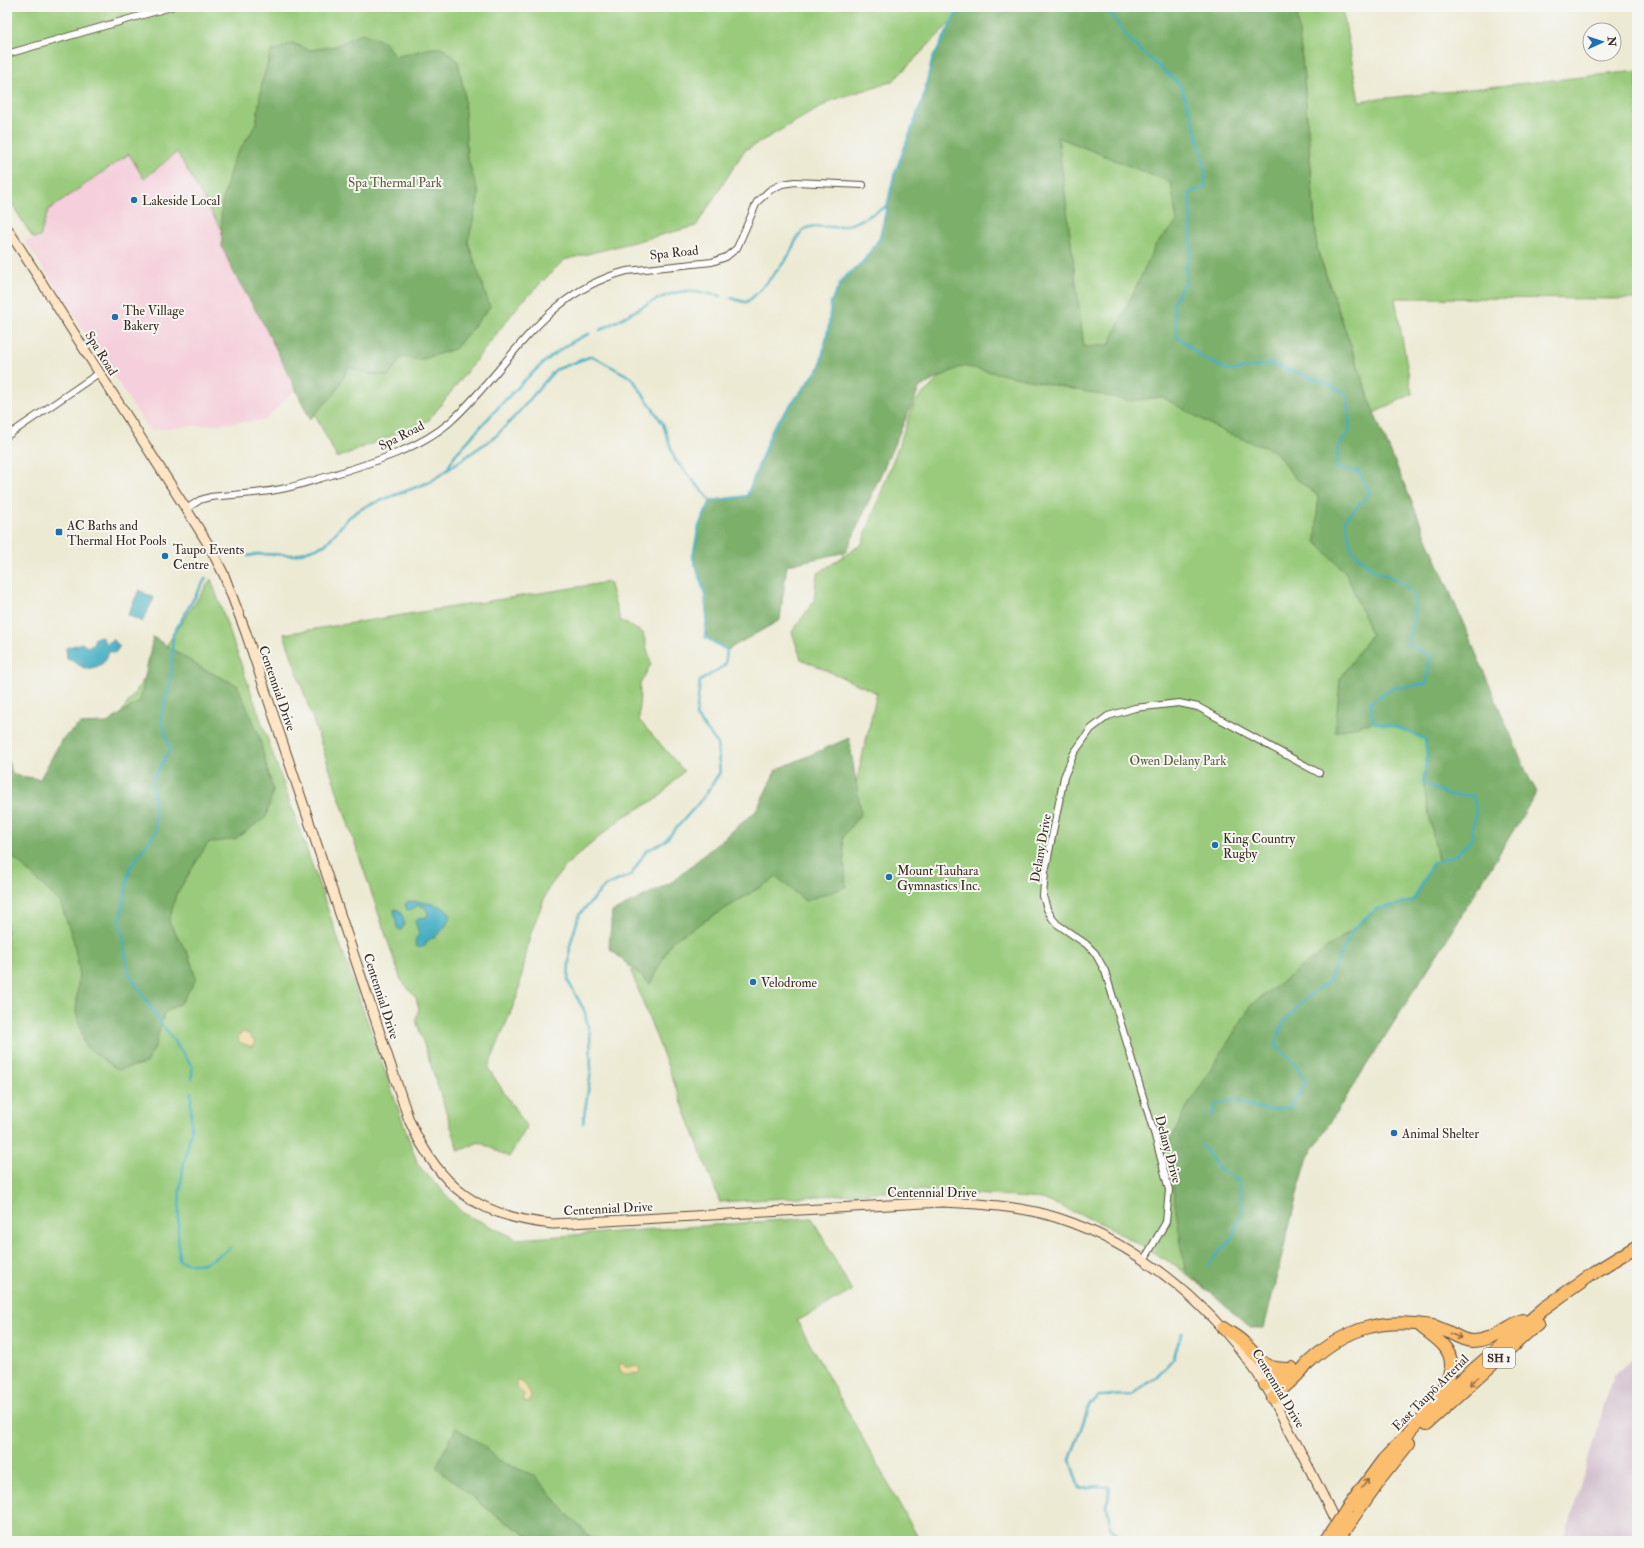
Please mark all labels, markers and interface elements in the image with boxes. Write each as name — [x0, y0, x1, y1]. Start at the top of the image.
north arrow — [1582, 22, 1622, 62]
text: N — [1605, 35, 1618, 48]
park label: Spa Thermal Park — [348, 175, 443, 192]
place label: Lakeside Local — [142, 193, 221, 209]
marker: Lakeside Local — [129, 195, 139, 205]
street label: Spa Road — [649, 242, 700, 265]
place label: The Village Bakery — [123, 303, 185, 335]
marker: The Village Bakery — [110, 312, 120, 322]
street label: Spa Road — [81, 328, 121, 380]
street label: Spa Road — [376, 417, 428, 455]
place label: AC Baths and Thermal Hot Pools — [66, 518, 167, 549]
marker: AC Baths and Thermal Hot Pools — [54, 527, 64, 537]
place label: Taupo Events Centre — [173, 542, 245, 573]
marker: Taupo Events Centre — [160, 551, 170, 561]
street label: Centennial Drive — [255, 644, 299, 734]
park label: Owen Delany Park — [1130, 753, 1227, 770]
street label: Delany Drive — [1027, 812, 1056, 884]
place label: King Country Rugby — [1223, 831, 1296, 863]
marker: King Country Rugby — [1210, 840, 1220, 850]
place label: Mount Tauhara Gymnastics Inc. — [897, 863, 980, 895]
marker: Mount Tauhara Gymnastics Inc. — [884, 872, 894, 882]
street label: Centennial Drive — [360, 951, 403, 1042]
place label: Velodrome — [761, 975, 818, 991]
marker: Velodrome — [748, 977, 758, 987]
street label: Delany Drive — [1150, 1114, 1185, 1186]
place label: Animal Shelter — [1401, 1126, 1479, 1142]
marker: Animal Shelter — [1389, 1128, 1399, 1138]
street label: Centennial Drive — [887, 1185, 977, 1201]
street label: Centennial Drive — [563, 1199, 654, 1219]
one-way arrow — [1450, 1333, 1462, 1340]
street label: Centennial Drive — [1248, 1346, 1308, 1431]
road number: SH 1 — [1483, 1348, 1515, 1368]
street label: East Taupō Arterial — [1389, 1351, 1473, 1435]
one-way arrow — [1469, 1376, 1479, 1386]
one-way arrow — [1361, 1479, 1369, 1490]

